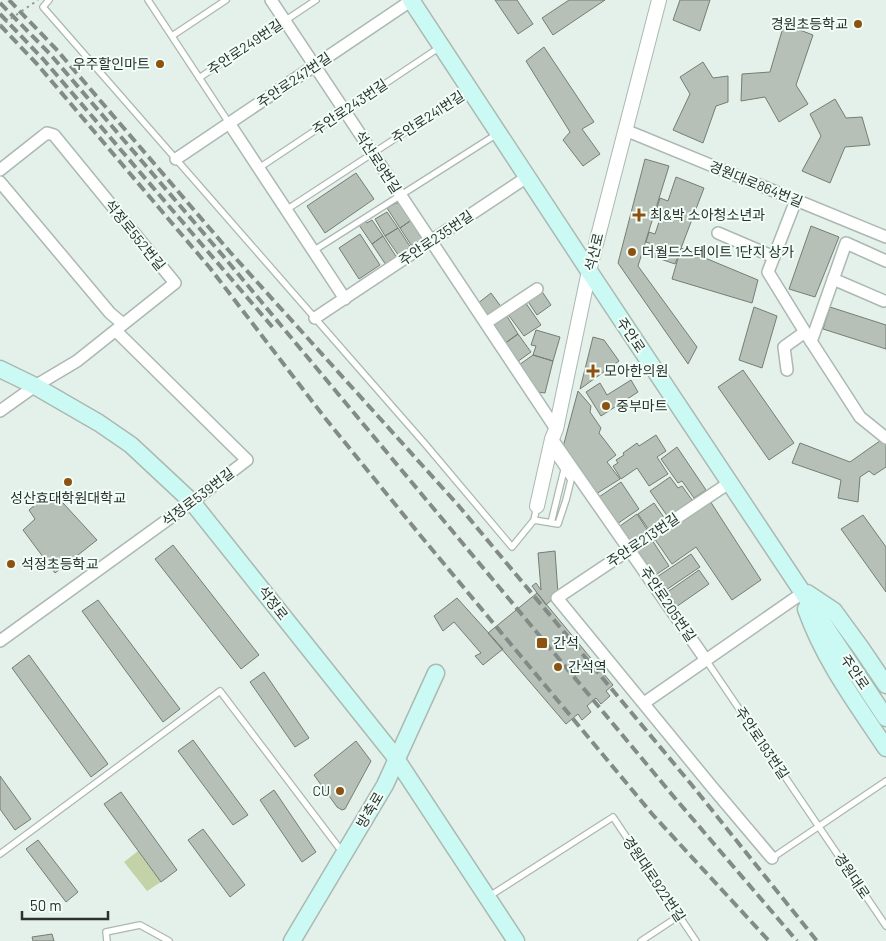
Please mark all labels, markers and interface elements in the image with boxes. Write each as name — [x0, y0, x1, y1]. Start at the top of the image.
street label: 주안로249번길 — [204, 15, 286, 78]
place label: 경원초등학교 — [771, 15, 848, 32]
marker: 경원초등학교 — [852, 18, 864, 30]
street label: 주안로247번길 — [253, 49, 334, 111]
place label: 우주할인마트 — [73, 55, 150, 72]
marker: 우주할인마트 — [154, 58, 166, 70]
street label: 주안로243번길 — [309, 75, 390, 138]
street label: 주안로241번길 — [388, 87, 467, 146]
street label: 석산로9번길 — [352, 127, 405, 196]
street label: 경원대로864번길 — [707, 157, 805, 210]
street label: 석정로552번길 — [102, 196, 169, 274]
street label: 주안로235번길 — [395, 206, 476, 269]
place label: 최&박 소아청소년과 — [650, 206, 765, 223]
marker: 최&박 소아청소년과 — [632, 208, 646, 222]
street label: 석산로 — [581, 231, 606, 273]
place label: 더월드스테이트 1단지 상가 — [642, 243, 794, 260]
marker: 더월드스테이트 1단지 상가 — [626, 246, 638, 258]
street label: 주안로 — [614, 314, 649, 356]
place label: 모아한의원 — [604, 362, 668, 379]
marker: 모아한의원 — [586, 364, 600, 378]
place label: 중부마트 — [616, 397, 668, 414]
marker: 중부마트 — [600, 400, 612, 412]
street label: 석정로539번길 — [158, 464, 237, 529]
marker: 성산효대학원대학교 — [62, 476, 74, 488]
place label: 성산효대학원대학교 — [10, 489, 126, 506]
street label: 주안로213번길 — [603, 509, 682, 570]
place label: 석정초등학교 — [21, 555, 98, 572]
marker: 석정초등학교 — [5, 558, 17, 570]
street label: 주안로205번길 — [637, 563, 700, 645]
street label: 석정로 — [255, 582, 292, 623]
place label: 간석 — [553, 634, 579, 651]
marker: 간석 — [535, 636, 549, 650]
street label: 주안로 — [838, 651, 873, 693]
place label: 간석역 — [568, 658, 607, 675]
marker: 간석역 — [552, 661, 564, 673]
street label: 주안로193번길 — [732, 703, 793, 782]
place label: CU — [312, 782, 330, 799]
marker: CU — [334, 785, 346, 797]
street label: 방축로 — [352, 789, 387, 831]
street label: 경원대로922번길 — [620, 833, 689, 925]
street label: 경원대로 — [831, 850, 874, 902]
scale bar — [22, 888, 109, 920]
text: 50 m — [30, 896, 62, 914]

